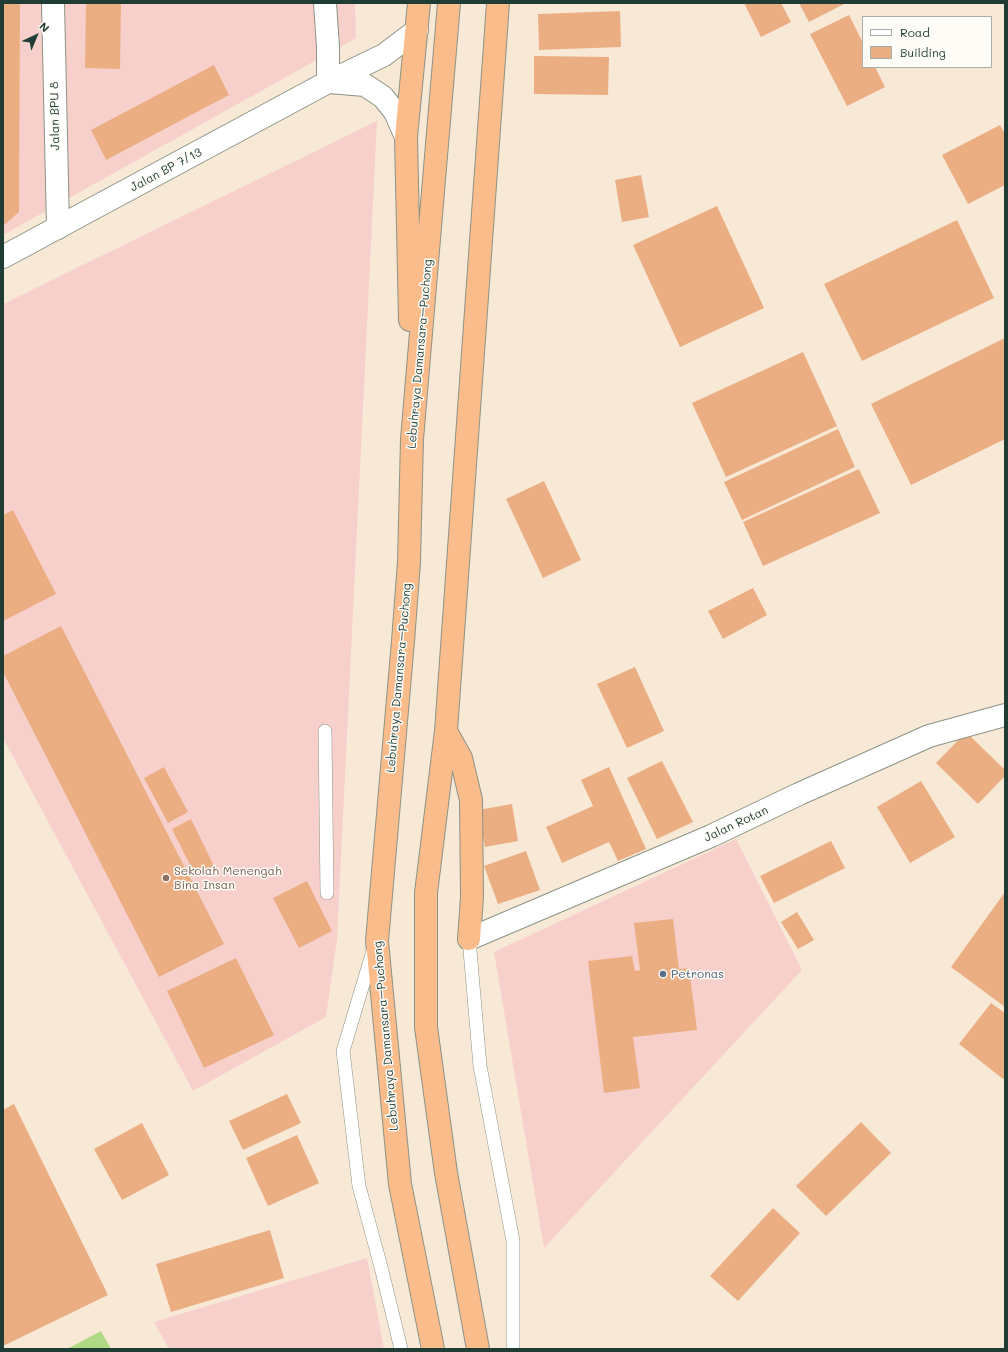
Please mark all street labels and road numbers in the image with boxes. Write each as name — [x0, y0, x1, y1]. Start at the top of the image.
street label: Jalan BPU 8 — [47, 81, 63, 151]
street label: Jalan BP 7/13 — [128, 145, 204, 195]
street label: Lebuhraya Damansara–Puchong — [405, 259, 435, 449]
street label: Lebuhraya Damansara–Puchong — [384, 583, 414, 773]
street label: Jalan Rotan — [702, 803, 770, 845]
street label: Lebuhraya Damansara–Puchong — [371, 941, 401, 1131]

